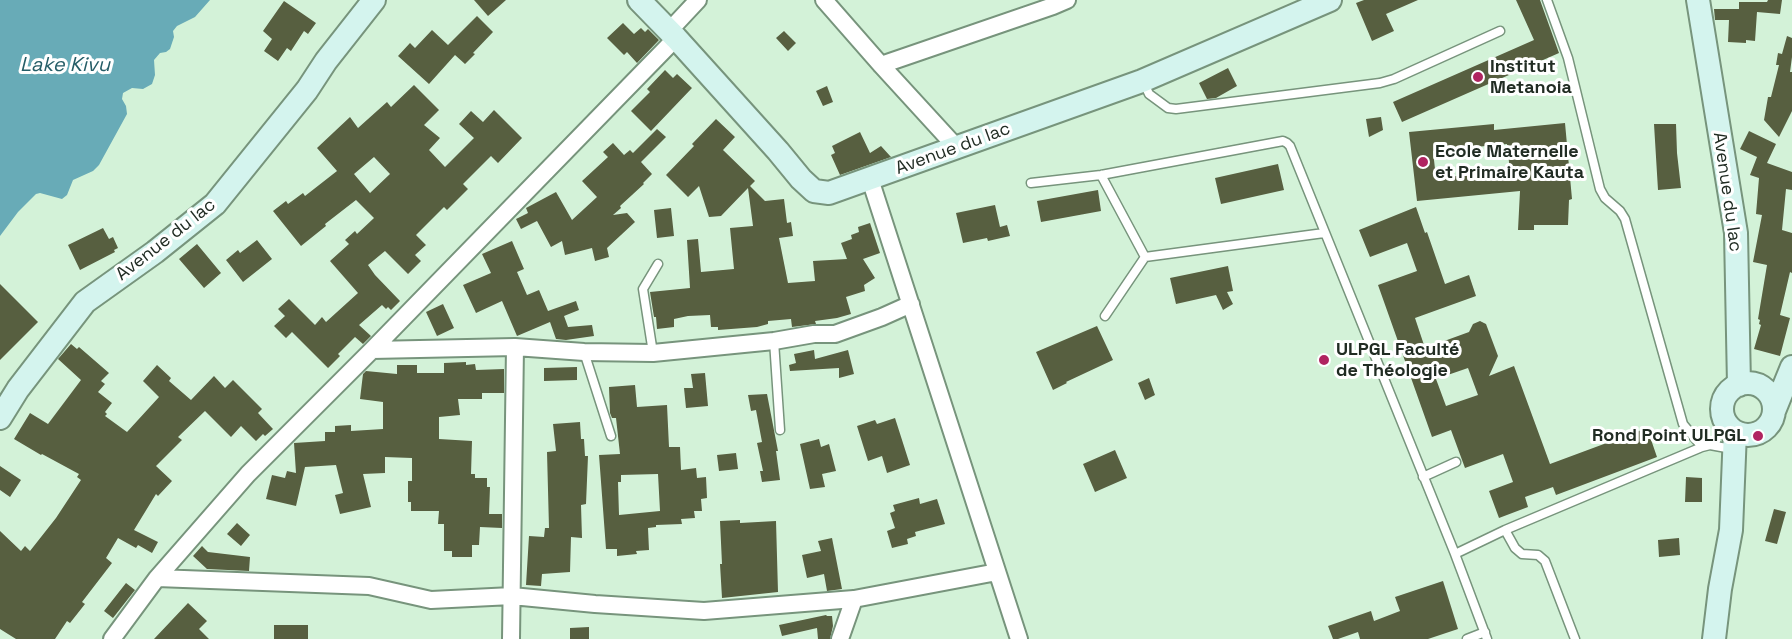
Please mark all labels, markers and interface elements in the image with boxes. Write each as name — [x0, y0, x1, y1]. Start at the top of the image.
water label: Lake Kivu — [20, 54, 110, 78]
place label: Institut Metanoia — [1490, 56, 1572, 98]
marker: Institut Metanoia — [1471, 70, 1485, 84]
street label: Avenue du lac — [893, 118, 1013, 180]
street label: Avenue du lac — [1708, 131, 1746, 253]
place label: Ecole Maternelle et Primaire Kauta — [1435, 141, 1584, 184]
marker: Ecole Maternelle et Primaire Kauta — [1416, 155, 1430, 169]
street label: Avenue du lac — [112, 194, 220, 286]
place label: ULPGL Faculté de Théologie — [1336, 339, 1459, 382]
marker: ULPGL Faculté de Théologie — [1317, 353, 1331, 367]
place label: Rond Point ULPGL — [1592, 425, 1746, 447]
marker: Rond Point ULPGL — [1751, 429, 1765, 443]

